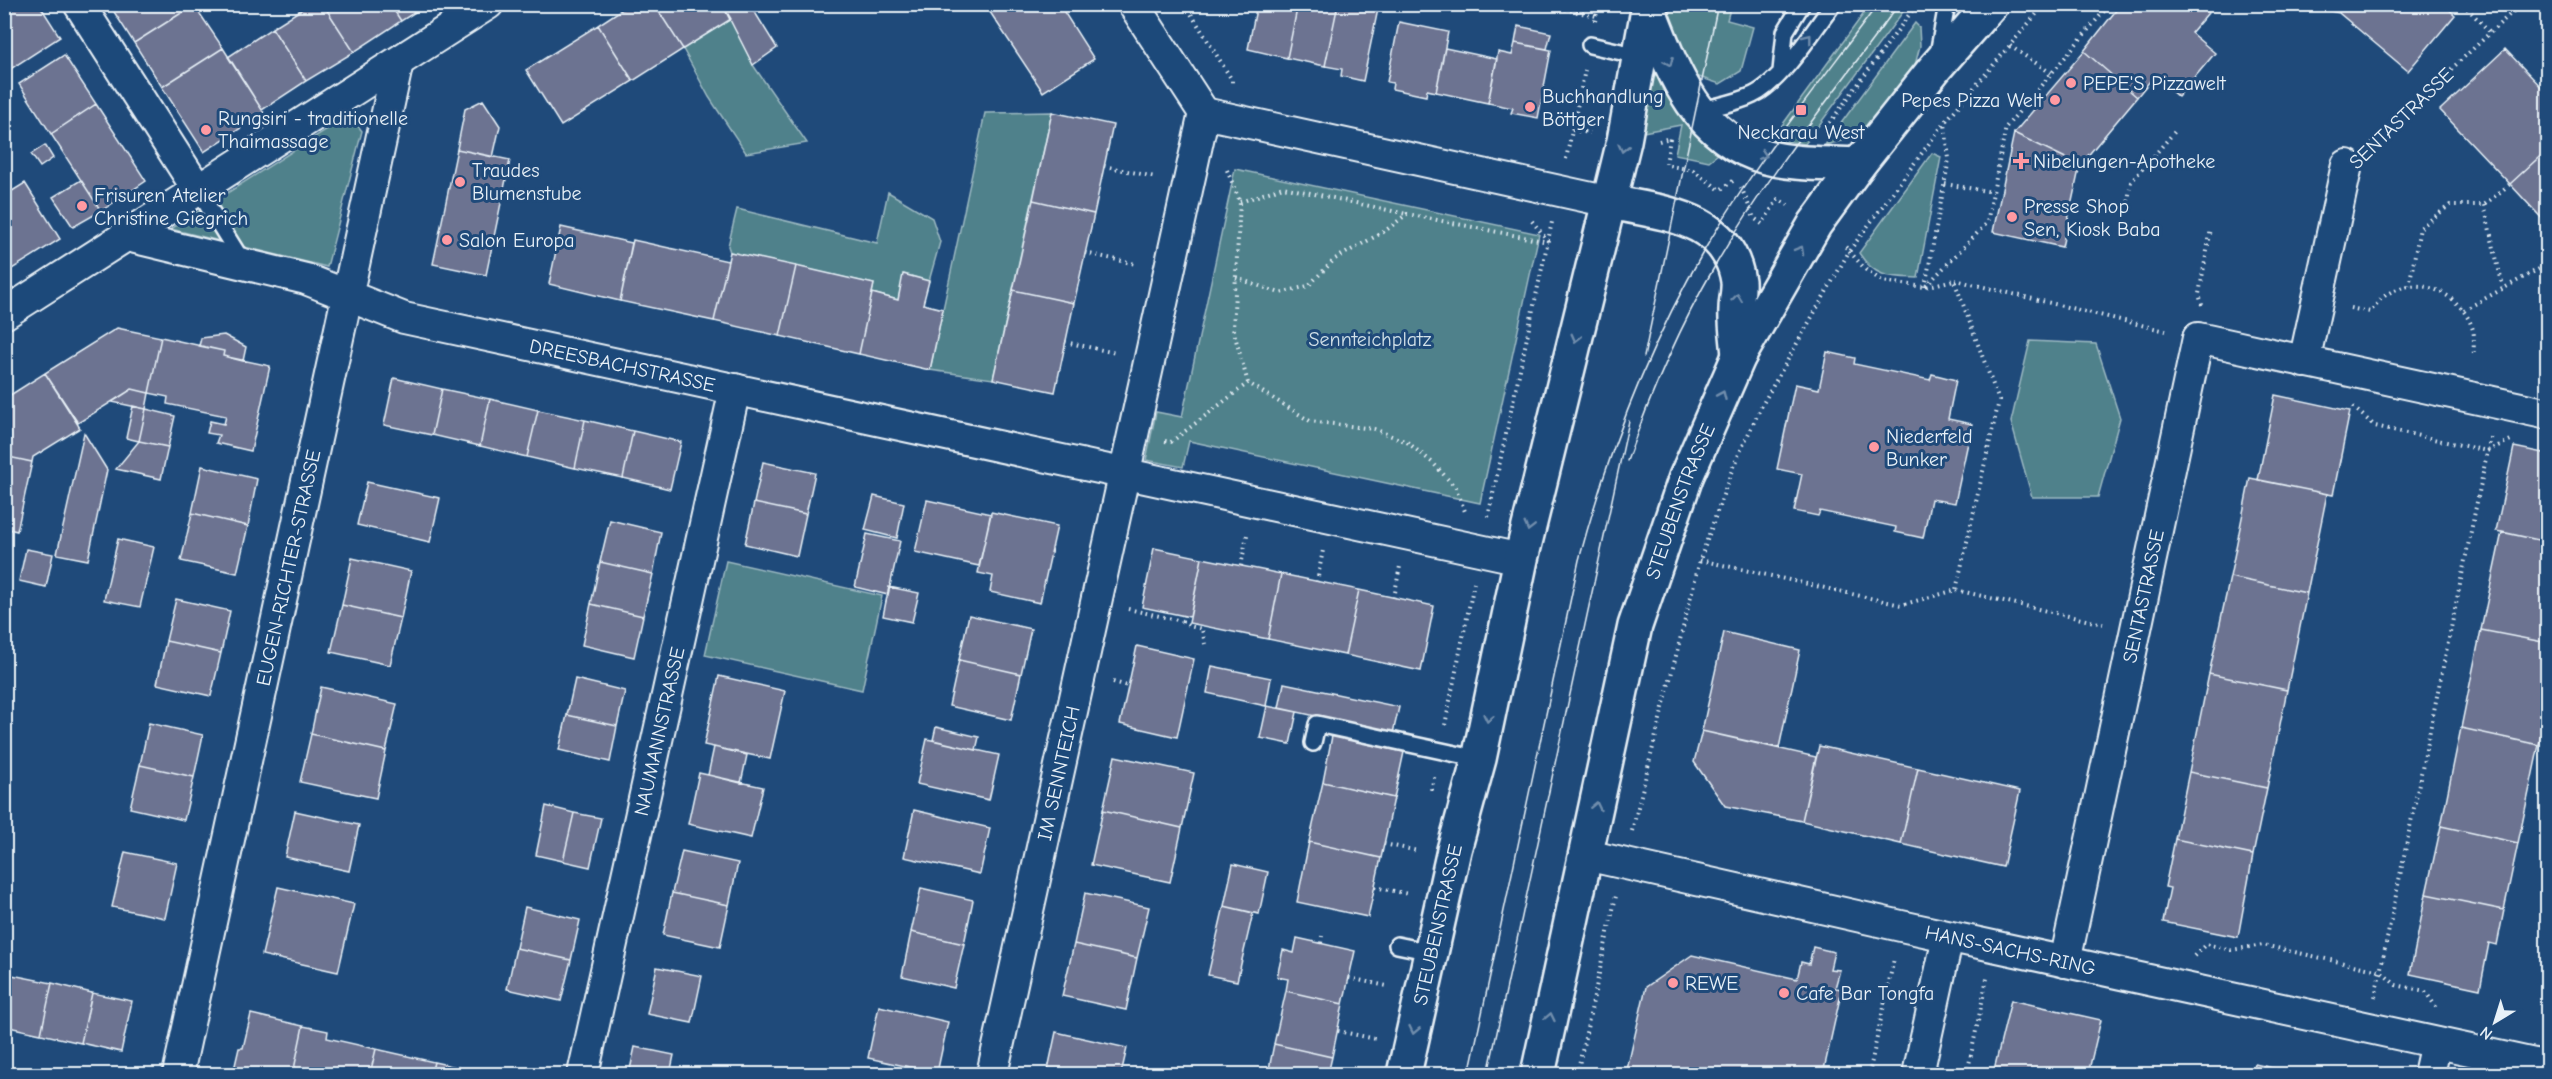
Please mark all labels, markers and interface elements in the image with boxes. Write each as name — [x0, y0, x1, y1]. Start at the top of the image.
one-way arrow — [1801, 34, 1812, 45]
one-way arrow — [1662, 55, 1674, 66]
street label: SENTASTRASSE — [2345, 63, 2458, 174]
place label: PEPE'S Pizzawelt — [2083, 72, 2227, 95]
marker: PEPE'S Pizzawelt — [2064, 76, 2078, 90]
place label: Buchhandlung Böttger — [1542, 85, 1664, 131]
place label: Pepes Pizza Welt — [1901, 89, 2044, 112]
marker: Pepes Pizza Welt — [2048, 93, 2062, 107]
marker: Buchhandlung Böttger — [1523, 100, 1537, 114]
marker: Neckarau West — [1794, 103, 1808, 117]
place label: Rungsiri - traditionelle Thaimassage — [218, 107, 408, 153]
place label: Neckarau West — [1737, 121, 1866, 144]
marker: Rungsiri - traditionelle Thaimassage — [199, 123, 213, 137]
one-way arrow — [1617, 143, 1630, 153]
one-way arrow — [1758, 148, 1768, 160]
place label: Nibelungen-Apotheke — [2033, 150, 2215, 173]
marker: Nibelungen-Apotheke — [2014, 154, 2028, 168]
place label: Traudes Blumenstube — [472, 159, 582, 205]
marker: Traudes Blumenstube — [453, 175, 467, 189]
place label: Frisuren Atelier Christine Giegrich — [94, 184, 248, 230]
place label: Presse Shop Sen, Kiosk Baba — [2024, 195, 2161, 241]
marker: Frisuren Atelier Christine Giegrich — [75, 199, 89, 213]
marker: Presse Shop Sen, Kiosk Baba — [2005, 210, 2019, 224]
place label: Salon Europa — [459, 229, 574, 252]
marker: Salon Europa — [440, 233, 454, 247]
one-way arrow — [1793, 246, 1804, 257]
one-way arrow — [1730, 293, 1743, 302]
park label: Sennteichplatz — [1309, 328, 1432, 351]
one-way arrow — [1571, 333, 1584, 343]
street label: DREESBACHSTRASSE — [527, 334, 717, 397]
one-way arrow — [1715, 390, 1727, 401]
street label: STEUBENSTRASSE — [1641, 420, 1720, 582]
place label: Niederfeld Bunker — [1886, 425, 1973, 471]
marker: Niederfeld Bunker — [1867, 440, 1881, 454]
street label: EUGEN-RICHTER-STRASSE — [252, 448, 325, 688]
one-way arrow — [1524, 522, 1537, 532]
street label: SENTASTRASSE — [2118, 528, 2169, 665]
street label: NAUMANNSTRASSE — [630, 645, 689, 818]
street label: IM SENNTEICH — [1033, 704, 1085, 843]
one-way arrow — [1482, 712, 1495, 722]
one-way arrow — [1589, 801, 1602, 811]
street label: STEUBENSTRASSE — [1409, 842, 1467, 1007]
street label: HANS-SACHS-RING — [1923, 921, 2098, 980]
place label: REWE — [1685, 972, 1738, 995]
marker: REWE — [1666, 976, 1680, 990]
place label: Cafe Bar Tongfa — [1796, 982, 1934, 1005]
marker: Cafe Bar Tongfa — [1777, 986, 1791, 1000]
north arrow — [2465, 992, 2525, 1052]
one-way arrow — [1543, 1013, 1556, 1023]
text: N — [2477, 1023, 2496, 1043]
one-way arrow — [1408, 1025, 1421, 1035]

